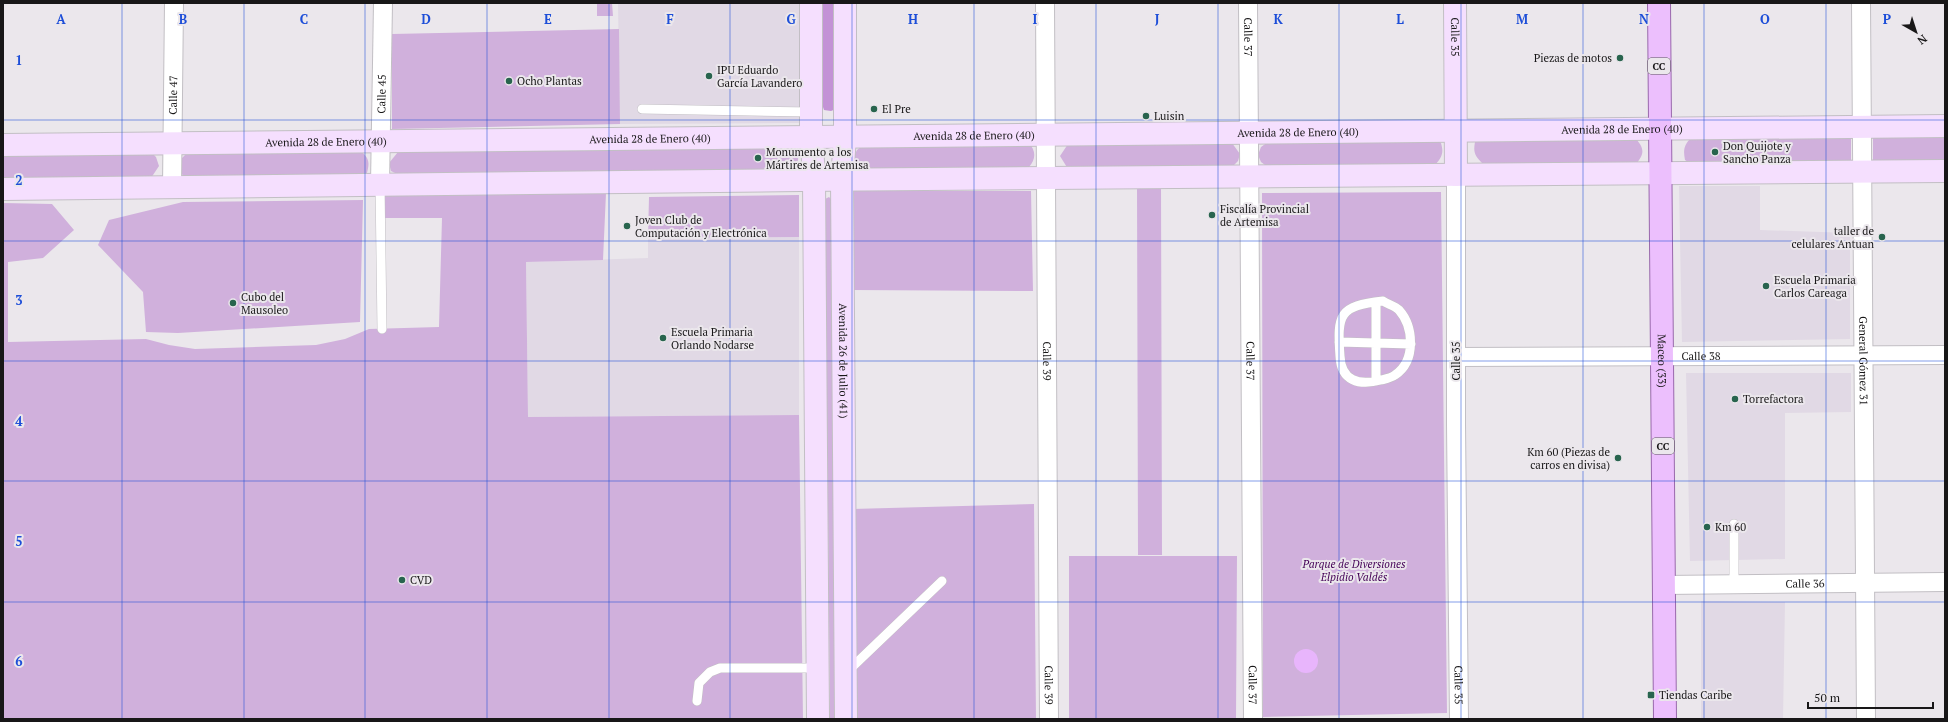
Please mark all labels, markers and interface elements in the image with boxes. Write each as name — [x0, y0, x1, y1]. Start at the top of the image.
text: A — [56, 10, 66, 28]
text: B — [179, 10, 187, 28]
text: C — [300, 10, 308, 28]
text: D — [421, 10, 431, 28]
text: E — [544, 10, 552, 28]
text: F — [666, 10, 674, 28]
text: G — [786, 10, 796, 28]
text: H — [908, 10, 918, 28]
text: I — [1033, 10, 1038, 28]
text: J — [1155, 10, 1160, 28]
text: K — [1273, 10, 1283, 28]
text: L — [1396, 10, 1404, 28]
text: M — [1516, 10, 1528, 28]
text: N — [1639, 10, 1649, 28]
text: O — [1760, 10, 1770, 28]
text: P — [1883, 10, 1891, 28]
north arrow — [1896, 12, 1936, 52]
street label: Calle 37 — [1241, 17, 1255, 57]
street label: Calle 35 — [1448, 17, 1462, 57]
text: N — [1914, 32, 1930, 48]
text: 1 — [15, 51, 23, 69]
place label: Piezas de motos — [1534, 51, 1612, 65]
marker: Piezas de motos — [1615, 53, 1625, 63]
road number: CC — [1648, 58, 1670, 74]
place label: IPU Eduardo García Lavandero — [717, 63, 802, 90]
marker: IPU Eduardo García Lavandero — [704, 71, 714, 81]
street label: Calle 45 — [374, 74, 389, 114]
place label: Ocho Plantas — [517, 74, 582, 88]
street label: Calle 47 — [166, 75, 180, 115]
marker: Ocho Plantas — [504, 76, 514, 86]
place label: El Pre — [882, 102, 911, 116]
marker: El Pre — [869, 104, 879, 114]
place label: Luisin — [1154, 109, 1185, 123]
marker: Luisin — [1141, 111, 1151, 121]
street label: Avenida 28 de Enero (40) — [1561, 122, 1683, 137]
street label: Avenida 28 de Enero (40) — [1237, 125, 1359, 140]
street label: Avenida 28 de Enero (40) — [913, 128, 1035, 143]
street label: Avenida 28 de Enero (40) — [589, 131, 711, 146]
street label: Avenida 28 de Enero (40) — [265, 134, 387, 149]
place label: Don Quijote y Sancho Panza — [1723, 139, 1791, 166]
place label: Monumento a los Mártires de Artemisa — [766, 145, 869, 172]
marker: Don Quijote y Sancho Panza — [1710, 147, 1720, 157]
marker: Monumento a los Mártires de Artemisa — [753, 153, 763, 163]
text: 2 — [15, 171, 23, 189]
place label: Fiscalía Provincial de Artemisa — [1220, 202, 1309, 229]
marker: Fiscalía Provincial de Artemisa — [1207, 210, 1217, 220]
place label: Joven Club de Computación y Electrónica — [635, 213, 767, 240]
marker: Joven Club de Computación y Electrónica — [622, 221, 632, 231]
place label: taller de celulares Antuan — [1792, 224, 1874, 251]
marker: taller de celulares Antuan — [1877, 232, 1887, 242]
place label: Escuela Primaria Carlos Careaga — [1774, 273, 1856, 300]
marker: Escuela Primaria Carlos Careaga — [1761, 281, 1771, 291]
place label: Cubo del Mausoleo — [241, 290, 288, 317]
text: 3 — [15, 291, 23, 309]
marker: Cubo del Mausoleo — [228, 298, 238, 308]
street label: Avenida 26 de Julio (41) — [836, 303, 851, 419]
street label: General Gómez 31 — [1856, 316, 1871, 406]
place label: Escuela Primaria Orlando Nodarse — [671, 325, 754, 352]
marker: Escuela Primaria Orlando Nodarse — [658, 333, 668, 343]
street label: Maceo (33) — [1655, 334, 1669, 388]
street label: Calle 39 — [1040, 341, 1054, 381]
street label: Calle 37 — [1243, 341, 1258, 381]
street label: Calle 35 — [1449, 341, 1463, 381]
street label: Calle 38 — [1681, 349, 1721, 363]
place label: Torrefactora — [1743, 392, 1804, 406]
marker: Torrefactora — [1730, 394, 1740, 404]
text: 4 — [15, 412, 23, 430]
road number: CC — [1652, 438, 1674, 454]
place label: Km 60 (Piezas de carros en divisa) — [1527, 445, 1610, 472]
marker: Km 60 (Piezas de carros en divisa) — [1613, 453, 1623, 463]
place label: Km 60 — [1715, 520, 1746, 534]
marker: Km 60 — [1702, 522, 1712, 532]
text: 5 — [15, 532, 23, 550]
park label: Parque de Diversiones Elpidio Valdés — [1301, 557, 1406, 584]
place label: CVD — [410, 573, 432, 587]
marker: CVD — [397, 575, 407, 585]
street label: Calle 36 — [1785, 576, 1825, 591]
text: 6 — [15, 652, 23, 670]
street label: Calle 39 — [1042, 665, 1056, 705]
street label: Calle 37 — [1246, 665, 1260, 705]
street label: Calle 35 — [1451, 665, 1466, 705]
scale bar — [1808, 684, 1933, 710]
place label: Tiendas Caribe — [1659, 688, 1732, 702]
marker: Tiendas Caribe — [1646, 690, 1656, 700]
text: 50 m — [1814, 690, 1841, 705]

